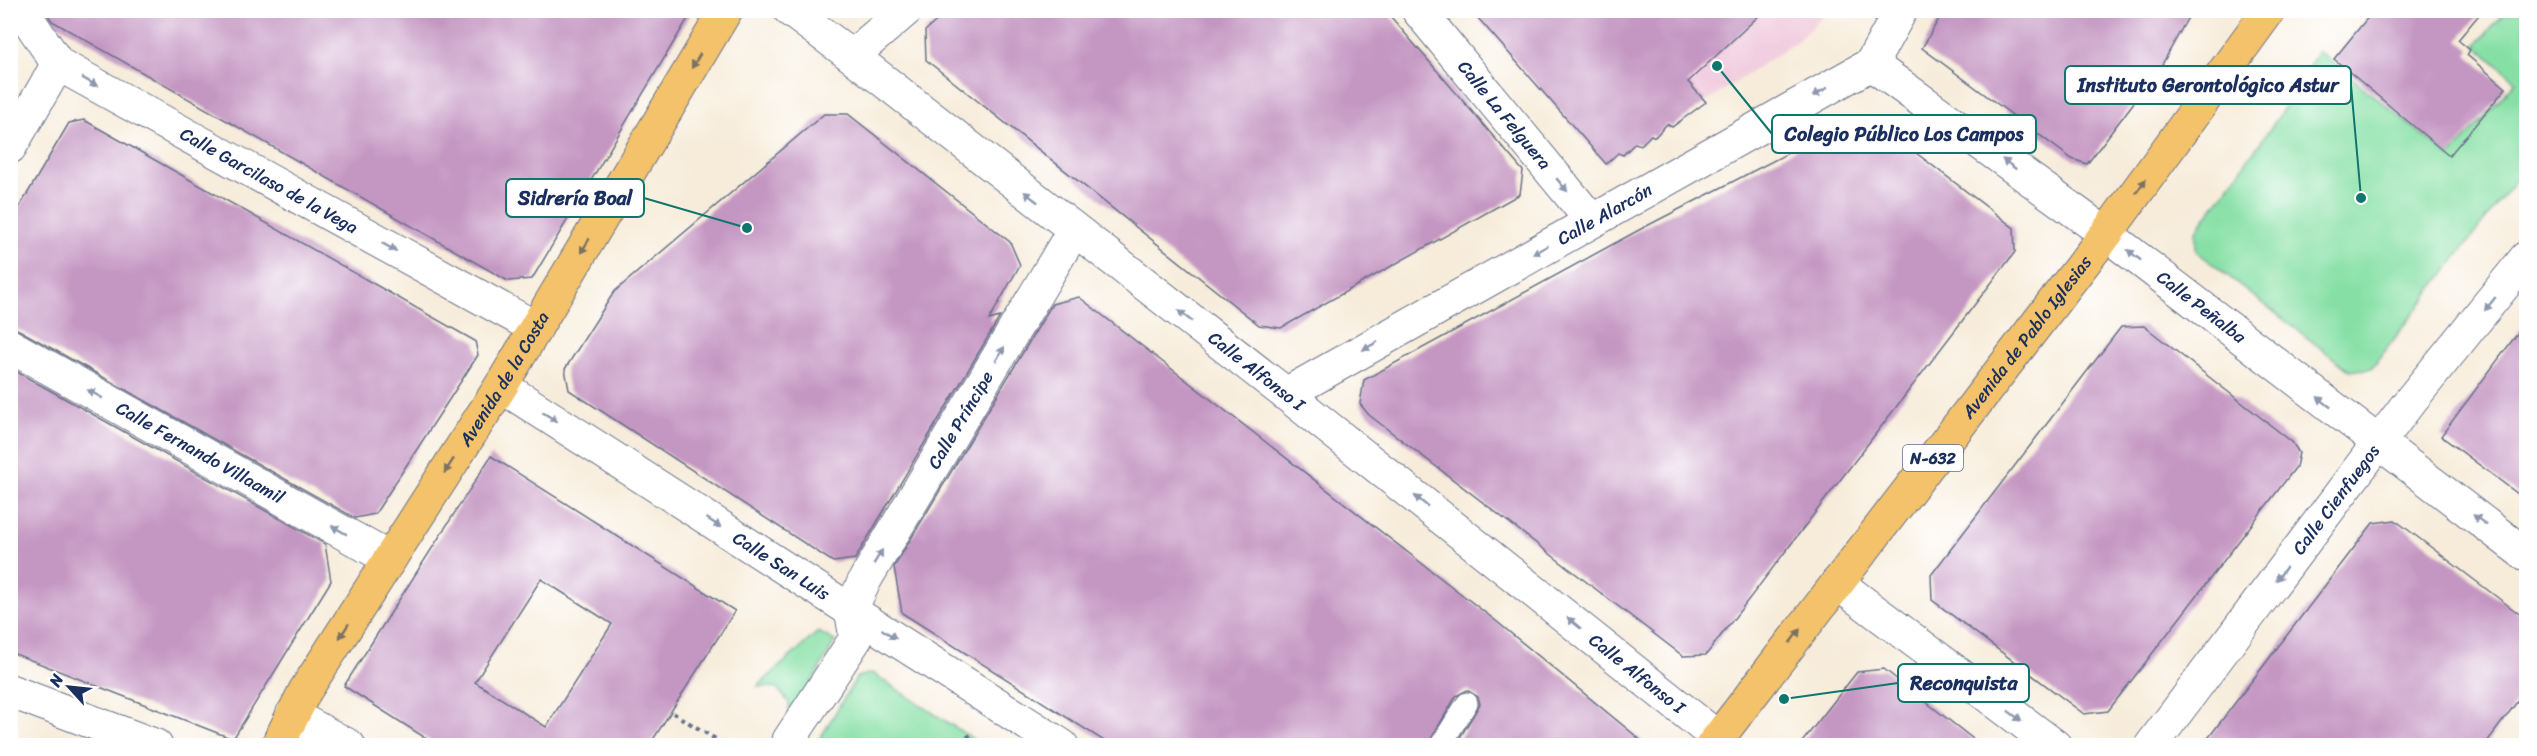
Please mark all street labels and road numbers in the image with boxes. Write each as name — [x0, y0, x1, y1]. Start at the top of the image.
street label: Calle La Felguera — [1449, 53, 1560, 177]
street label: Calle Garcilaso de la Vega — [174, 118, 364, 243]
street label: Calle Alarcón — [1551, 174, 1659, 254]
street label: Avenida de Pablo Iglesias — [1953, 248, 2101, 427]
street label: Calle Peñalba — [2149, 262, 2254, 352]
street label: Avenida de la Costa — [450, 305, 558, 454]
street label: Calle Alfonso I — [1201, 323, 1314, 421]
street label: Calle Príncipe — [919, 365, 1002, 475]
street label: Calle Fernando Villaamil — [110, 392, 291, 513]
street label: Calle Cienfuegos — [2284, 437, 2389, 562]
road number: N-632 — [1903, 445, 1963, 471]
street label: Calle San Luis — [726, 523, 837, 610]
street label: Calle Alfonso I — [1581, 625, 1694, 723]

